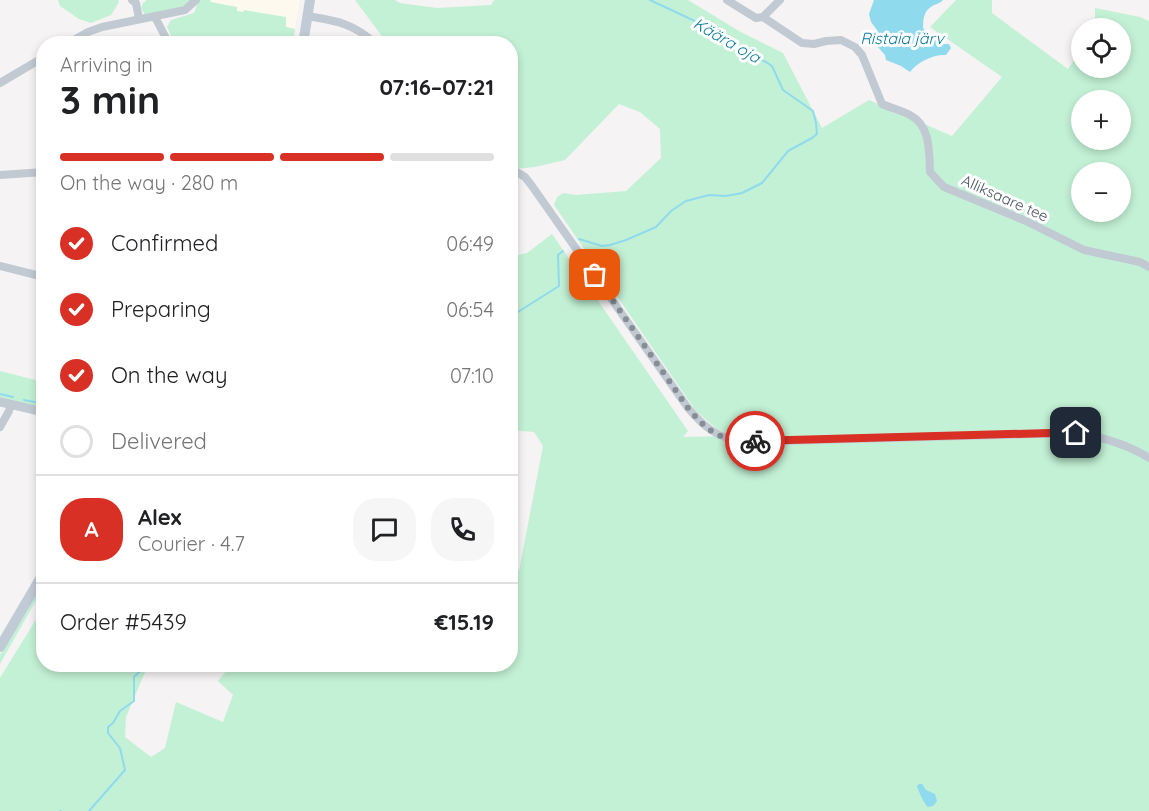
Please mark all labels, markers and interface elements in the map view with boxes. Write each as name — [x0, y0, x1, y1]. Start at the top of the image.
water label: Käära oja — [690, 13, 765, 68]
map controls — [1071, 18, 1131, 222]
button: locate — [1071, 18, 1131, 78]
water label: Ristaia järv — [860, 28, 945, 48]
text: Arriving in — [60, 52, 153, 77]
text: 07:16–07:21 — [379, 73, 494, 101]
text: 3 min — [60, 75, 160, 124]
button: + — [1071, 90, 1131, 150]
button: − — [1071, 162, 1131, 222]
text: On the way · 280 m — [60, 170, 238, 195]
street label: Alliksaare tee — [959, 170, 1051, 226]
icon: check — [60, 227, 93, 260]
text: Confirmed — [111, 229, 218, 257]
text: 06:49 — [446, 231, 494, 256]
pin — [569, 249, 620, 300]
icon: bag — [578, 258, 611, 291]
icon: check — [60, 293, 93, 326]
text: Preparing — [111, 295, 211, 323]
text: 06:54 — [446, 297, 494, 322]
icon: check — [60, 359, 93, 392]
text: On the way — [111, 361, 227, 389]
text: 07:10 — [450, 363, 494, 388]
pin — [1050, 407, 1101, 458]
courier — [725, 411, 785, 471]
icon: home — [1059, 416, 1092, 449]
icon: bike — [739, 425, 772, 458]
text: Delivered — [111, 427, 207, 455]
button: chat — [353, 498, 416, 561]
button: phone — [431, 498, 494, 561]
text: Alex — [138, 503, 181, 531]
text: A — [84, 515, 99, 543]
text: Courier · 4.7 — [138, 531, 245, 556]
text: Order #5439 — [60, 608, 187, 636]
text: €15.19 — [434, 608, 494, 636]

